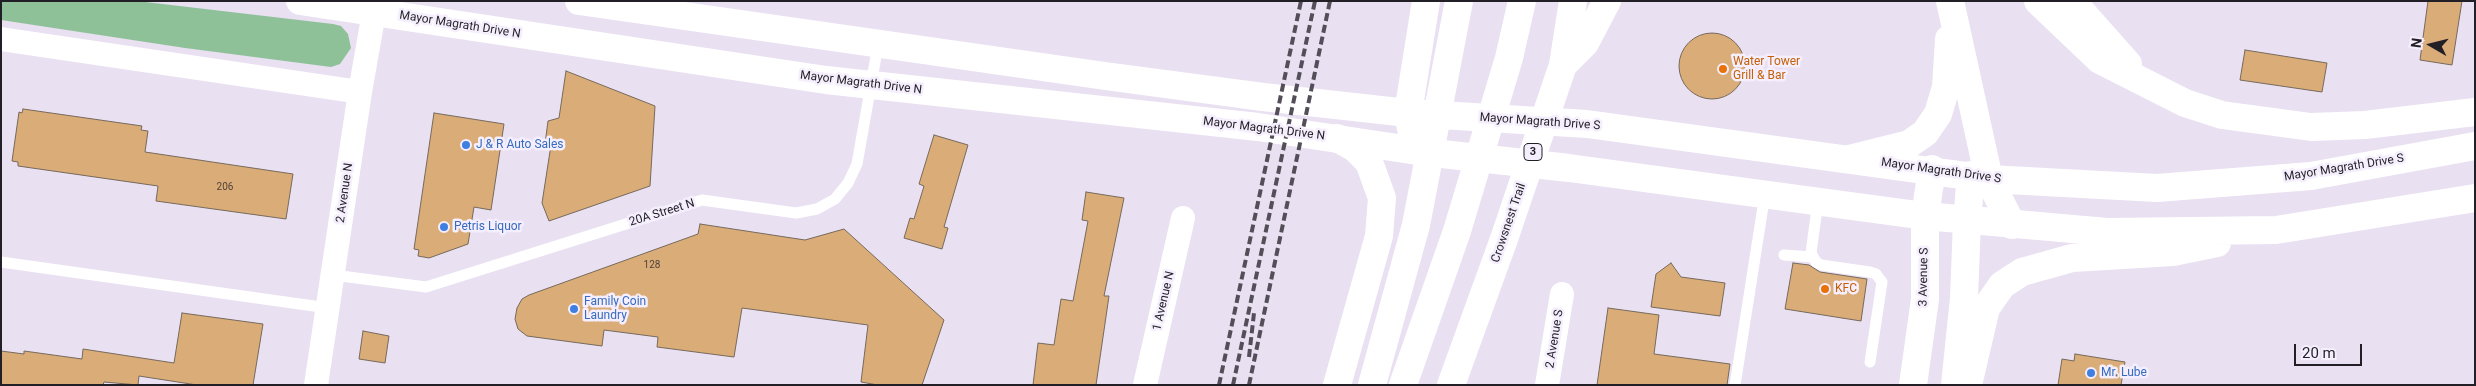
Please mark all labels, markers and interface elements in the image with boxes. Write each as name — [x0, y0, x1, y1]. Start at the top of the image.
street label: Mayor Magrath Drive N — [398, 8, 522, 42]
north arrow — [2406, 20, 2456, 70]
text: N — [2408, 37, 2425, 49]
place label: Water Tower Grill & Bar — [1733, 55, 1800, 83]
marker: Water Tower Grill & Bar — [1717, 63, 1729, 75]
street label: Mayor Magrath Drive N — [799, 68, 923, 98]
street label: Mayor Magrath Drive S — [1479, 111, 1601, 133]
street label: Mayor Magrath Drive N — [1202, 114, 1326, 144]
place label: J & R Auto Sales — [476, 138, 564, 152]
marker: J & R Auto Sales — [460, 139, 472, 151]
road number: 3 — [1524, 144, 1542, 160]
street label: Mayor Magrath Drive S — [2283, 151, 2405, 185]
street label: Mayor Magrath Drive S — [1880, 155, 2002, 187]
street label: 2 Avenue N — [334, 162, 356, 224]
house number: 206 — [217, 181, 233, 193]
street label: Crowsnest Trail — [1489, 182, 1529, 264]
street label: 20A Street N — [628, 196, 696, 230]
place label: Petris Liquor — [454, 220, 522, 234]
marker: Petris Liquor — [438, 221, 450, 233]
street label: 3 Avenue S — [1916, 247, 1932, 307]
house number: 128 — [644, 259, 660, 271]
street label: 1 Avenue N — [1150, 270, 1178, 332]
place label: KFC — [1835, 282, 1857, 296]
marker: KFC — [1819, 283, 1831, 295]
place label: Family Coin Laundry — [584, 295, 646, 323]
marker: Family Coin Laundry — [568, 303, 580, 315]
street label: 2 Avenue S — [1543, 309, 1567, 369]
scale bar — [2296, 334, 2364, 366]
text: 20 m — [2302, 344, 2336, 362]
place label: Mr. Lube — [2101, 366, 2147, 380]
marker: Mr. Lube — [2085, 367, 2097, 379]

